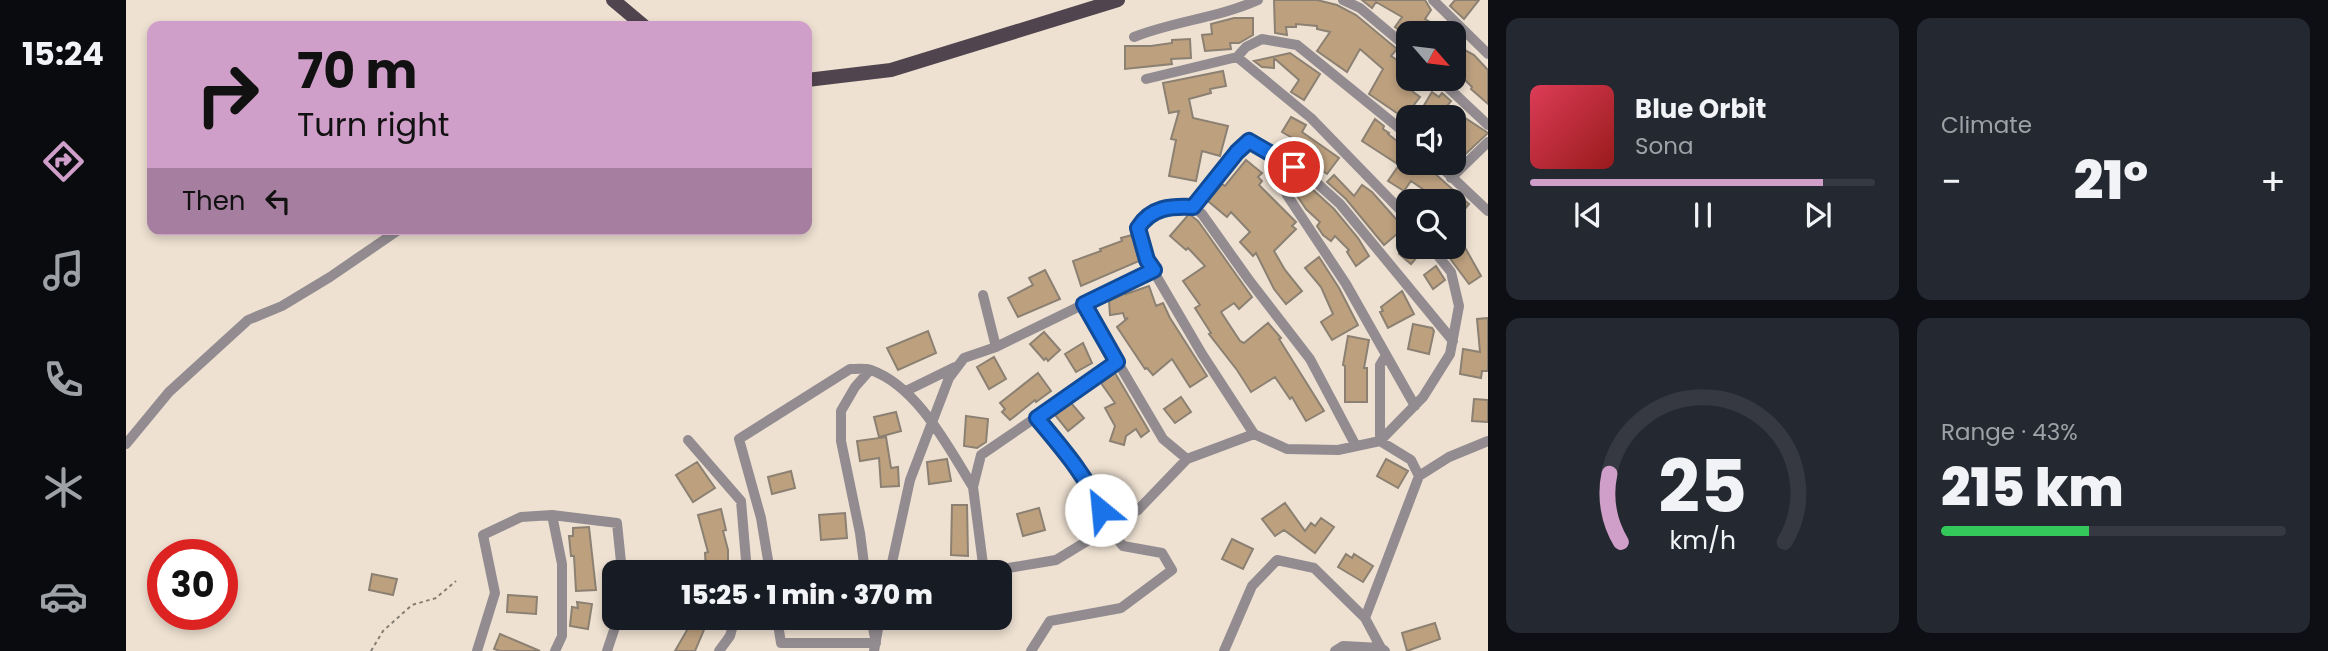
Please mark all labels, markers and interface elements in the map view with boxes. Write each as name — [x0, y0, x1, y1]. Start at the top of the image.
north arrow — [1396, 21, 1466, 91]
map controls — [1396, 21, 1466, 259]
text: 15:24 — [22, 31, 104, 76]
text: 70 m — [297, 37, 417, 105]
icon: right — [182, 49, 273, 140]
text: Blue Orbit — [1635, 91, 1766, 127]
text: Turn right — [297, 102, 449, 147]
button: sound — [1396, 105, 1466, 175]
text: Climate — [1941, 109, 2032, 141]
text: Sona — [1635, 130, 1694, 162]
icon: directions — [39, 137, 88, 186]
pin — [1264, 137, 1324, 197]
text: 21° — [2074, 144, 2148, 217]
icon: arrive — [1275, 148, 1313, 186]
text: − — [1941, 155, 1962, 208]
text: + — [2260, 155, 2286, 208]
icon: left — [259, 182, 297, 220]
text: Then — [182, 183, 245, 219]
button: search — [1396, 189, 1466, 259]
icon: previous — [1569, 196, 1607, 234]
icon: pause — [1684, 196, 1722, 234]
icon: next — [1799, 196, 1837, 234]
icon: music — [39, 246, 88, 295]
icon: phone — [39, 355, 88, 404]
text: Range · 43% — [1941, 416, 2078, 448]
text: 25 — [1658, 436, 1747, 537]
text: 215 km — [1941, 451, 2124, 524]
icon: climate — [39, 463, 88, 512]
position arrow — [1064, 473, 1138, 547]
text: km/h — [1669, 522, 1736, 557]
speed limit sign: 30 — [147, 539, 238, 630]
icon: car — [39, 572, 88, 621]
text: 15:25 · 1 min · 370 m — [681, 577, 933, 613]

